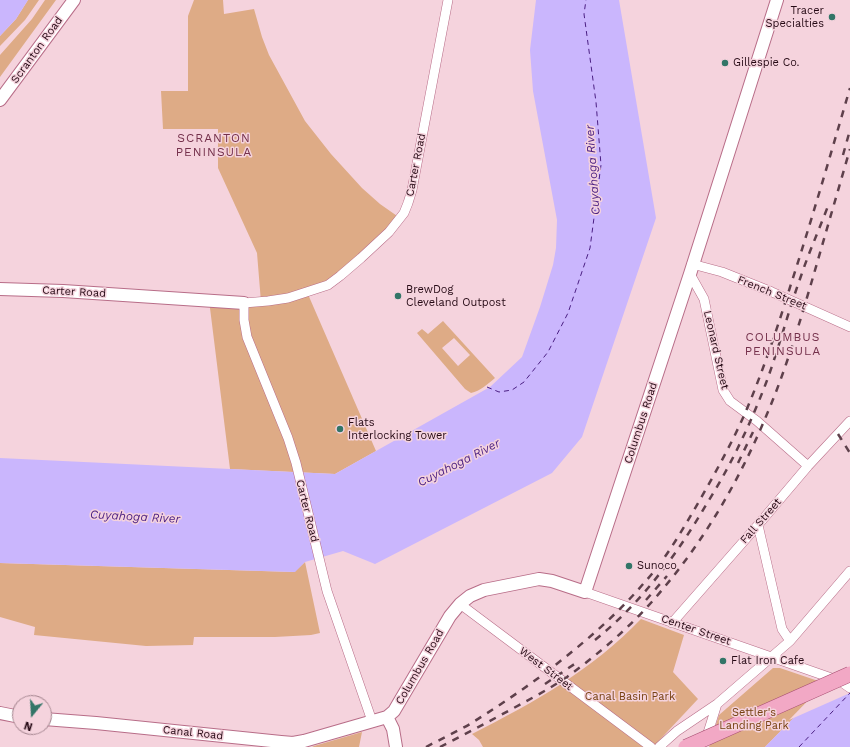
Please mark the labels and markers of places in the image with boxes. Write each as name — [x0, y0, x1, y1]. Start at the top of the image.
place label: Tracer Specialties — [766, 4, 824, 30]
marker: Tracer Specialties — [827, 12, 837, 22]
place label: Gillespie Co. — [733, 56, 800, 70]
marker: Gillespie Co. — [720, 58, 730, 68]
place label: BrewDog Cleveland Outpost — [406, 283, 506, 309]
marker: BrewDog Cleveland Outpost — [393, 291, 403, 301]
place label: Flats Interlocking Tower — [348, 416, 447, 442]
marker: Flats Interlocking Tower — [335, 424, 345, 434]
place label: Sunoco — [637, 559, 677, 573]
marker: Sunoco — [624, 561, 634, 571]
place label: Flat Iron Cafe — [731, 654, 804, 668]
marker: Flat Iron Cafe — [718, 656, 728, 666]

